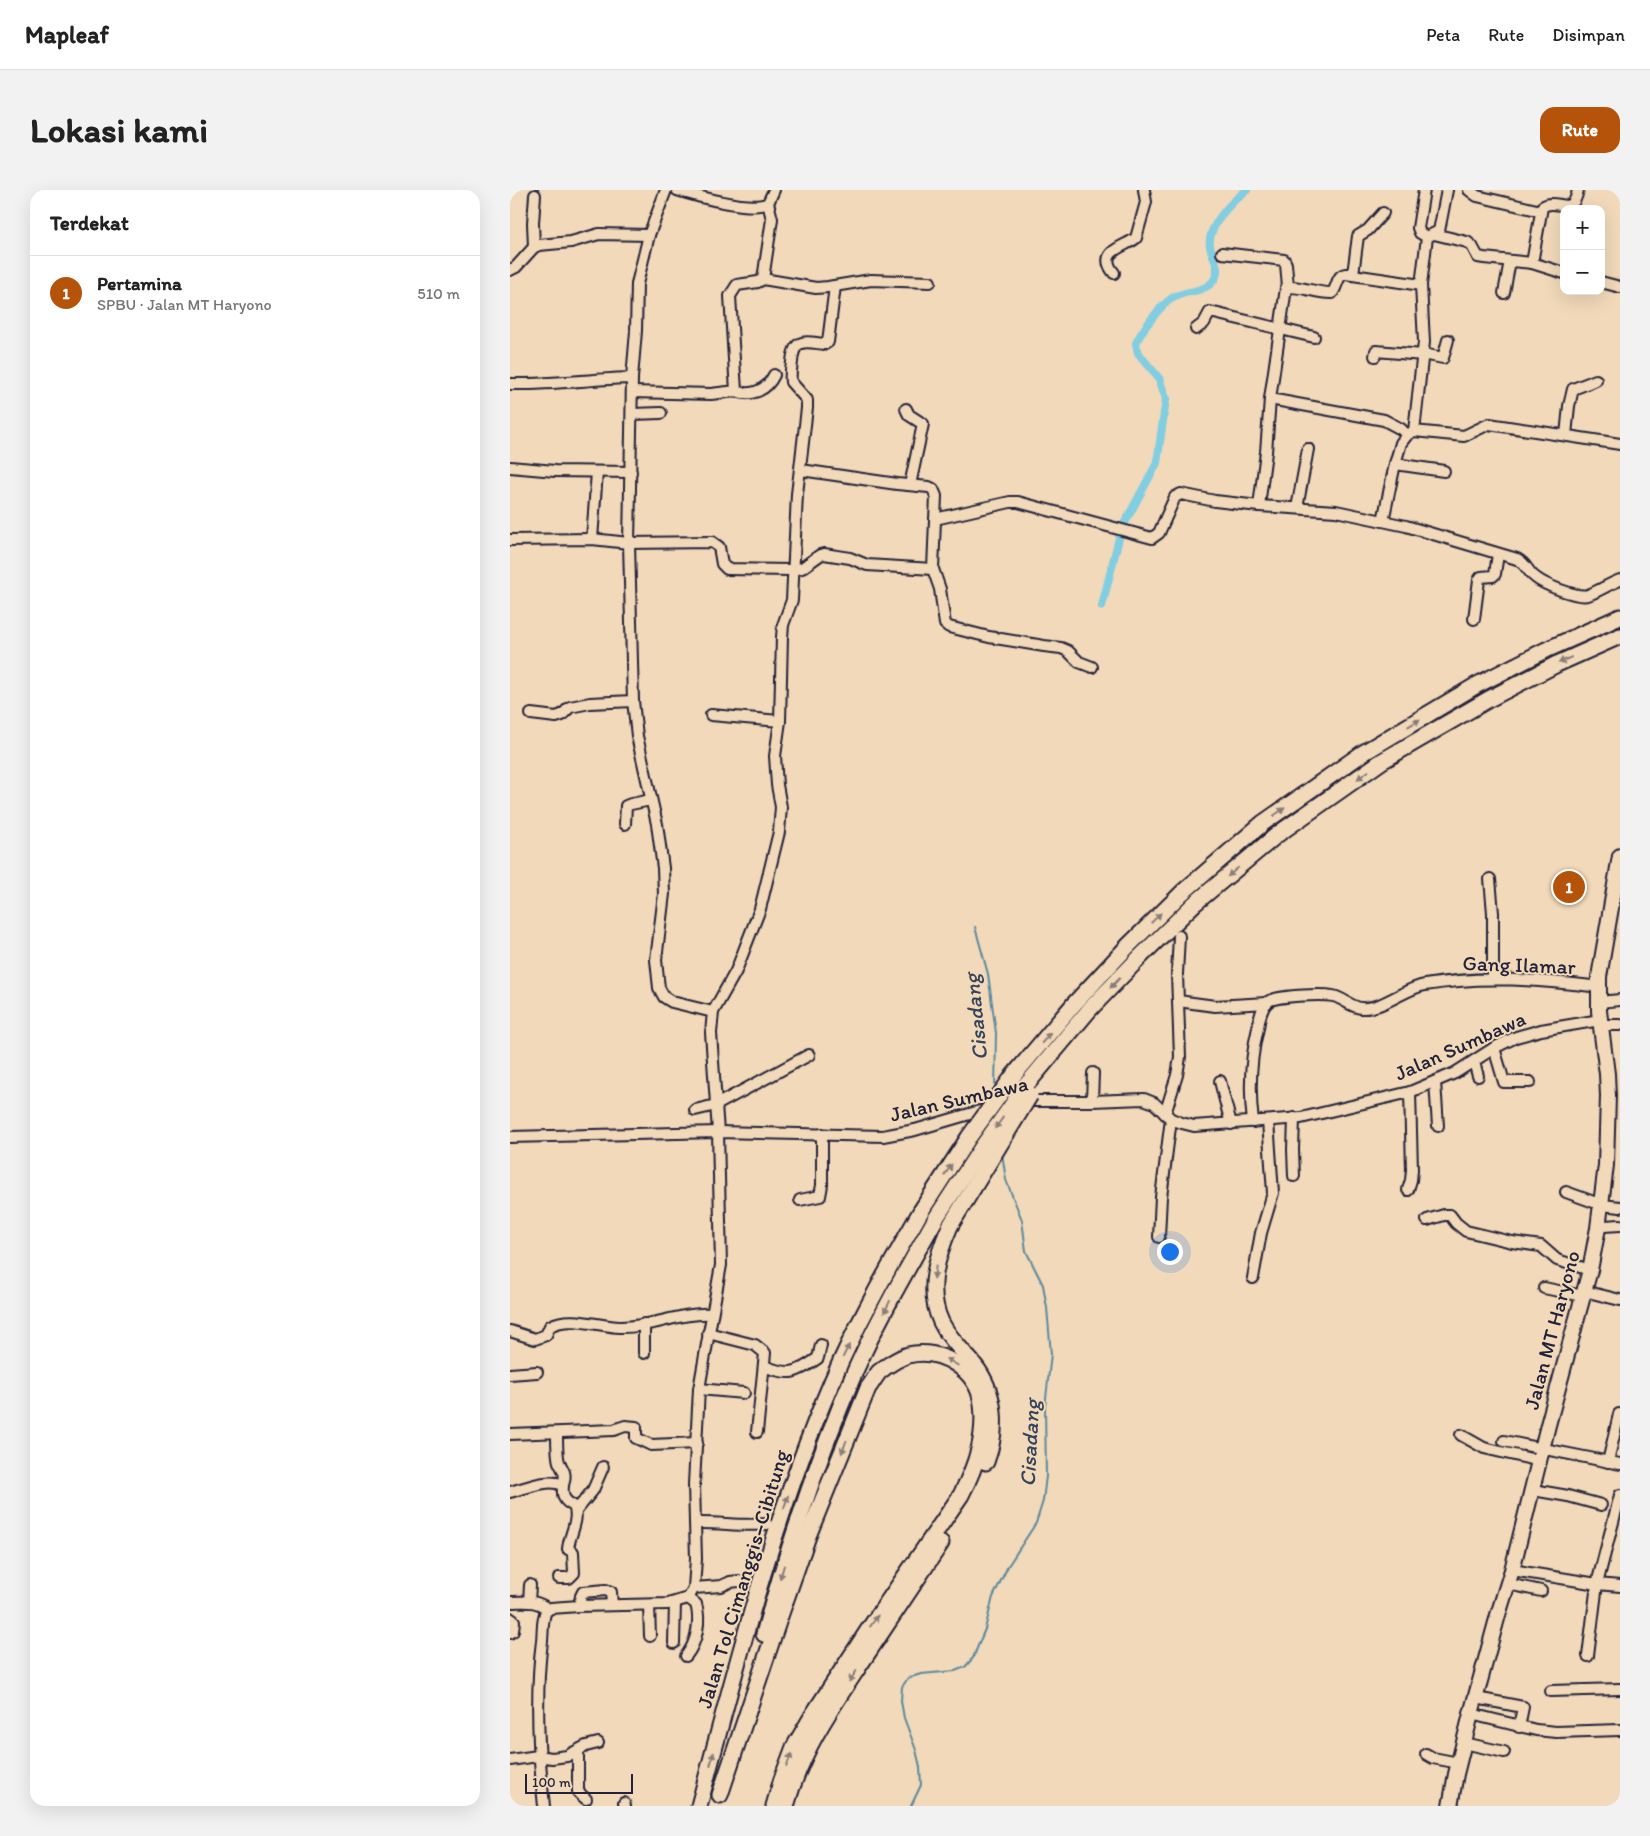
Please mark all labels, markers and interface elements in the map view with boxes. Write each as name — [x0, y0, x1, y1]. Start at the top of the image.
text: Mapleaf — [25, 20, 109, 49]
text: Peta — [1426, 24, 1460, 46]
text: Rute — [1488, 24, 1524, 46]
text: Disimpan — [1552, 24, 1625, 46]
button: Rute — [1540, 107, 1620, 153]
text: Lokasi kami — [30, 109, 208, 151]
map controls — [1560, 205, 1605, 295]
button: + — [1560, 205, 1605, 250]
text: Terdekat — [50, 210, 129, 235]
button: − — [1560, 250, 1605, 295]
text: Pertamina — [97, 272, 182, 295]
text: 1 — [62, 284, 70, 303]
text: 510 m — [417, 284, 460, 303]
text: SPBU · Jalan MT Haryono — [97, 295, 272, 314]
one-way arrow — [1558, 657, 1572, 665]
one-way arrow — [1408, 718, 1421, 727]
one-way arrow — [1356, 770, 1370, 780]
one-way arrow — [1272, 807, 1285, 817]
one-way arrow — [1227, 866, 1239, 878]
pin: 1 — [1553, 868, 1585, 906]
one-way arrow — [1150, 912, 1162, 924]
street label: Gang Ilamar — [1462, 950, 1576, 979]
water label: Cisadang — [957, 969, 993, 1062]
one-way arrow — [1109, 977, 1121, 989]
street label: Jalan Sumbawa — [1390, 1006, 1529, 1086]
one-way arrow — [1040, 1032, 1051, 1044]
street label: Jalan Sumbawa — [888, 1071, 1030, 1127]
one-way arrow — [994, 1117, 1004, 1130]
one-way arrow — [943, 1163, 952, 1177]
your location — [1157, 1239, 1183, 1265]
street label: Jalan MT Haryono — [1518, 1248, 1585, 1412]
one-way arrow — [931, 1265, 939, 1281]
one-way arrow — [882, 1300, 890, 1314]
one-way arrow — [842, 1344, 850, 1358]
one-way arrow — [944, 1358, 959, 1366]
water label: Cisadang — [1014, 1396, 1045, 1487]
one-way arrow — [840, 1440, 848, 1455]
street label: Jalan Tol Cimanggis–Cibitung — [691, 1446, 794, 1711]
one-way arrow — [782, 1494, 790, 1509]
one-way arrow — [778, 1564, 786, 1579]
one-way arrow — [869, 1615, 879, 1628]
one-way arrow — [848, 1669, 858, 1683]
one-way arrow — [708, 1751, 716, 1767]
one-way arrow — [786, 1753, 794, 1767]
scale bar — [525, 1771, 632, 1794]
text: 100 m — [532, 1774, 571, 1791]

